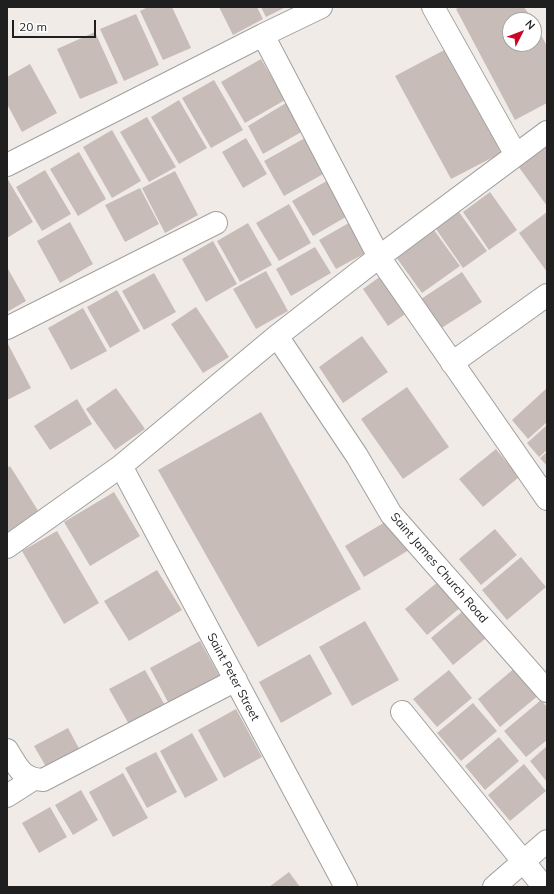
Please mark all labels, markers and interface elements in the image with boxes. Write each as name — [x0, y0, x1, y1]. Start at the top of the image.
scale bar — [14, 12, 98, 38]
north arrow — [502, 12, 542, 52]
text: N — [522, 17, 538, 32]
text: 20 m — [19, 19, 47, 34]
street label: Saint James Church Road — [387, 510, 491, 626]
street label: Saint Peter Street — [204, 631, 262, 723]

